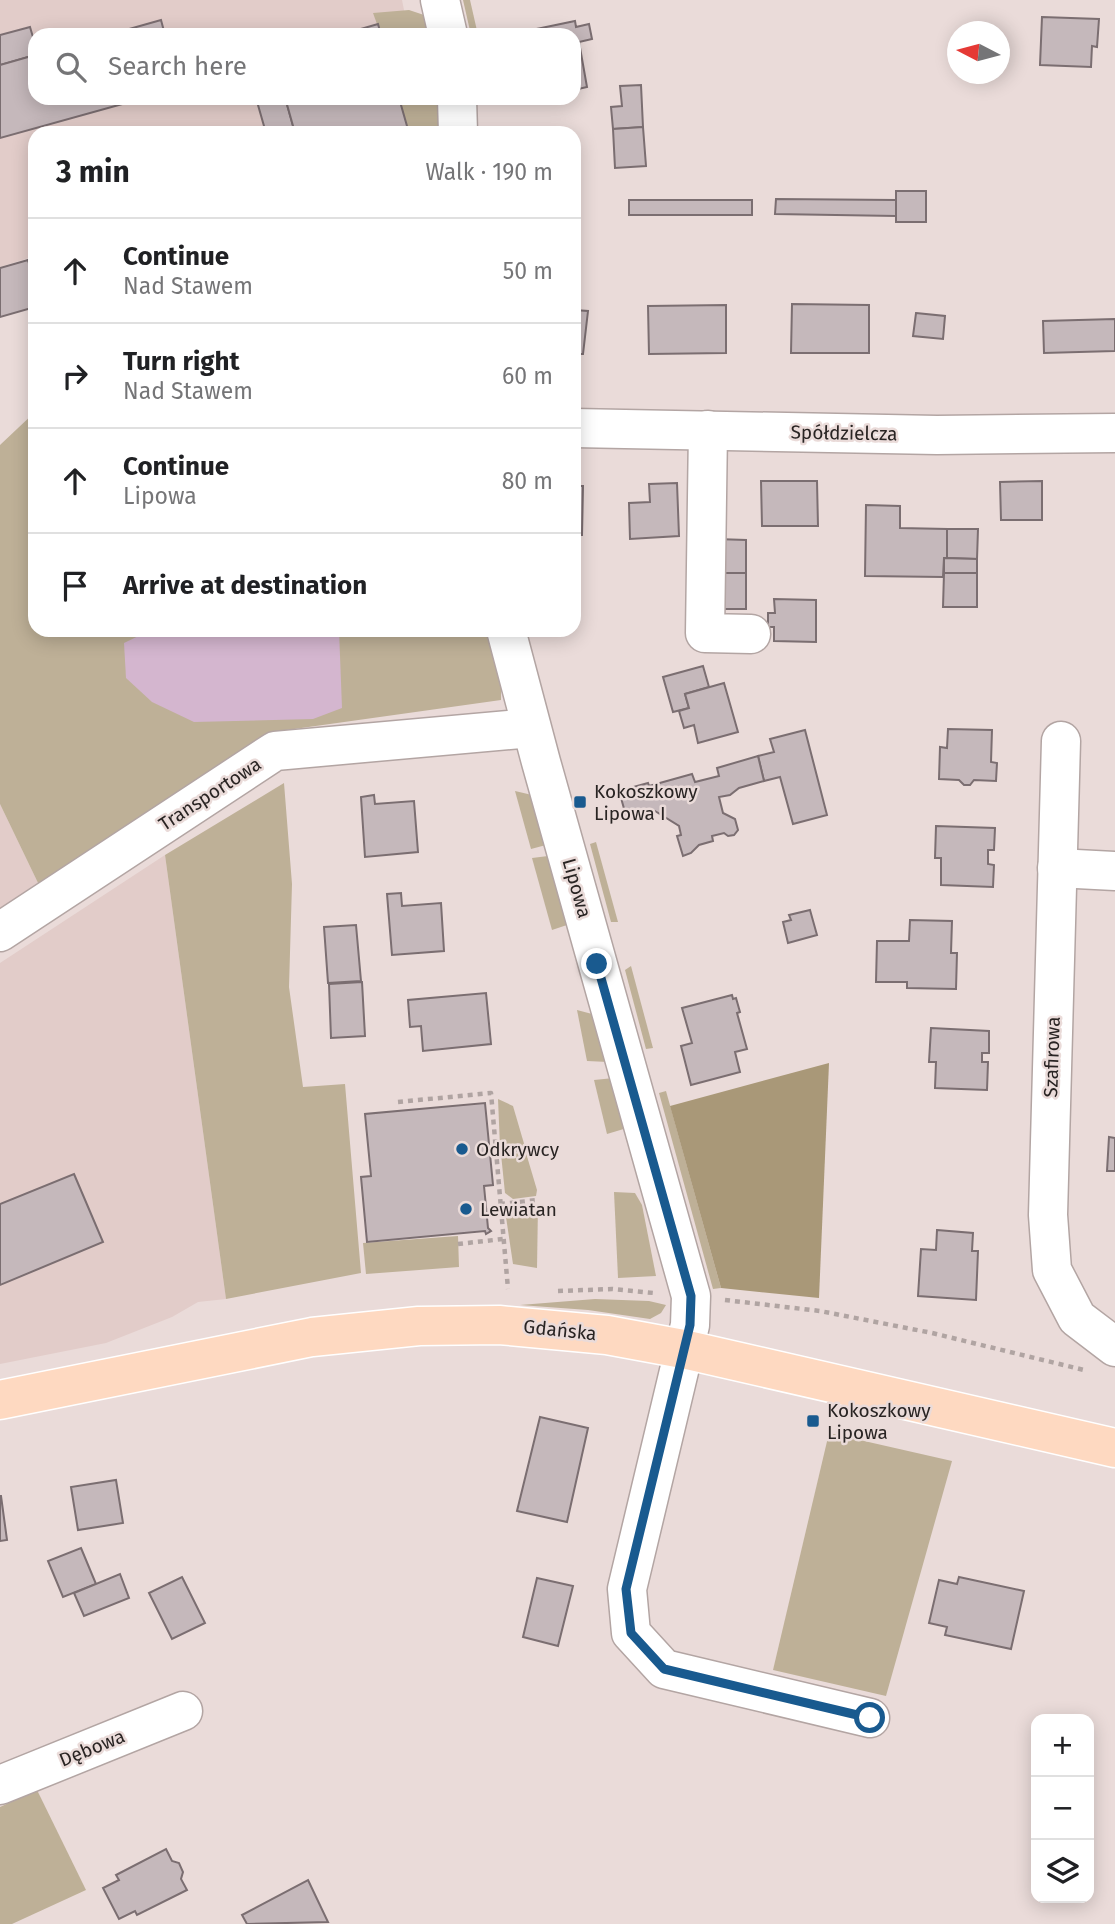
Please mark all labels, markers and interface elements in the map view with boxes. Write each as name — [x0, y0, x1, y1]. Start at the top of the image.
north arrow — [947, 21, 1010, 84]
search box — [28, 28, 581, 105]
icon: search — [52, 48, 90, 86]
text: Search here — [108, 51, 247, 82]
text: 3 min — [56, 154, 130, 190]
text: Walk · 190 m — [426, 158, 553, 186]
text: Continue — [123, 241, 229, 272]
icon: ahead — [56, 252, 94, 290]
text: 50 m — [503, 257, 553, 285]
text: Nad Stawem — [123, 272, 253, 300]
text: Turn right — [123, 346, 240, 377]
icon: right — [56, 357, 94, 395]
text: 60 m — [502, 362, 553, 390]
text: Nad Stawem — [123, 377, 253, 405]
street label: Spółdzielcza — [790, 421, 898, 445]
text: Continue — [123, 451, 229, 482]
icon: ahead — [56, 462, 94, 500]
text: 80 m — [502, 467, 553, 495]
text: Lipowa — [123, 482, 197, 510]
icon: arrive — [56, 567, 94, 605]
text: Arrive at destination — [123, 570, 367, 601]
street label: Transportowa — [155, 752, 265, 836]
place label: Kokoszkowy Lipowa I — [594, 780, 698, 825]
marker: Kokoszkowy Lipowa I — [572, 794, 588, 810]
street label: Lipowa — [558, 856, 596, 920]
route end — [581, 948, 612, 979]
street label: Szafirowa — [1039, 1016, 1065, 1098]
place label: Odkrywcy — [476, 1138, 560, 1161]
marker: Odkrywcy — [454, 1141, 470, 1157]
place label: Lewiatan — [480, 1198, 557, 1221]
marker: Lewiatan — [458, 1201, 474, 1217]
street label: Gdańska — [522, 1315, 598, 1345]
place label: Kokoszkowy Lipowa — [827, 1399, 931, 1444]
marker: Kokoszkowy Lipowa — [805, 1413, 821, 1429]
route start — [854, 1702, 885, 1733]
map controls — [1031, 1714, 1094, 1903]
button: + — [1031, 1714, 1094, 1777]
street label: Dębowa — [56, 1724, 128, 1772]
button: − — [1031, 1777, 1094, 1840]
button: layers — [1031, 1840, 1094, 1903]

